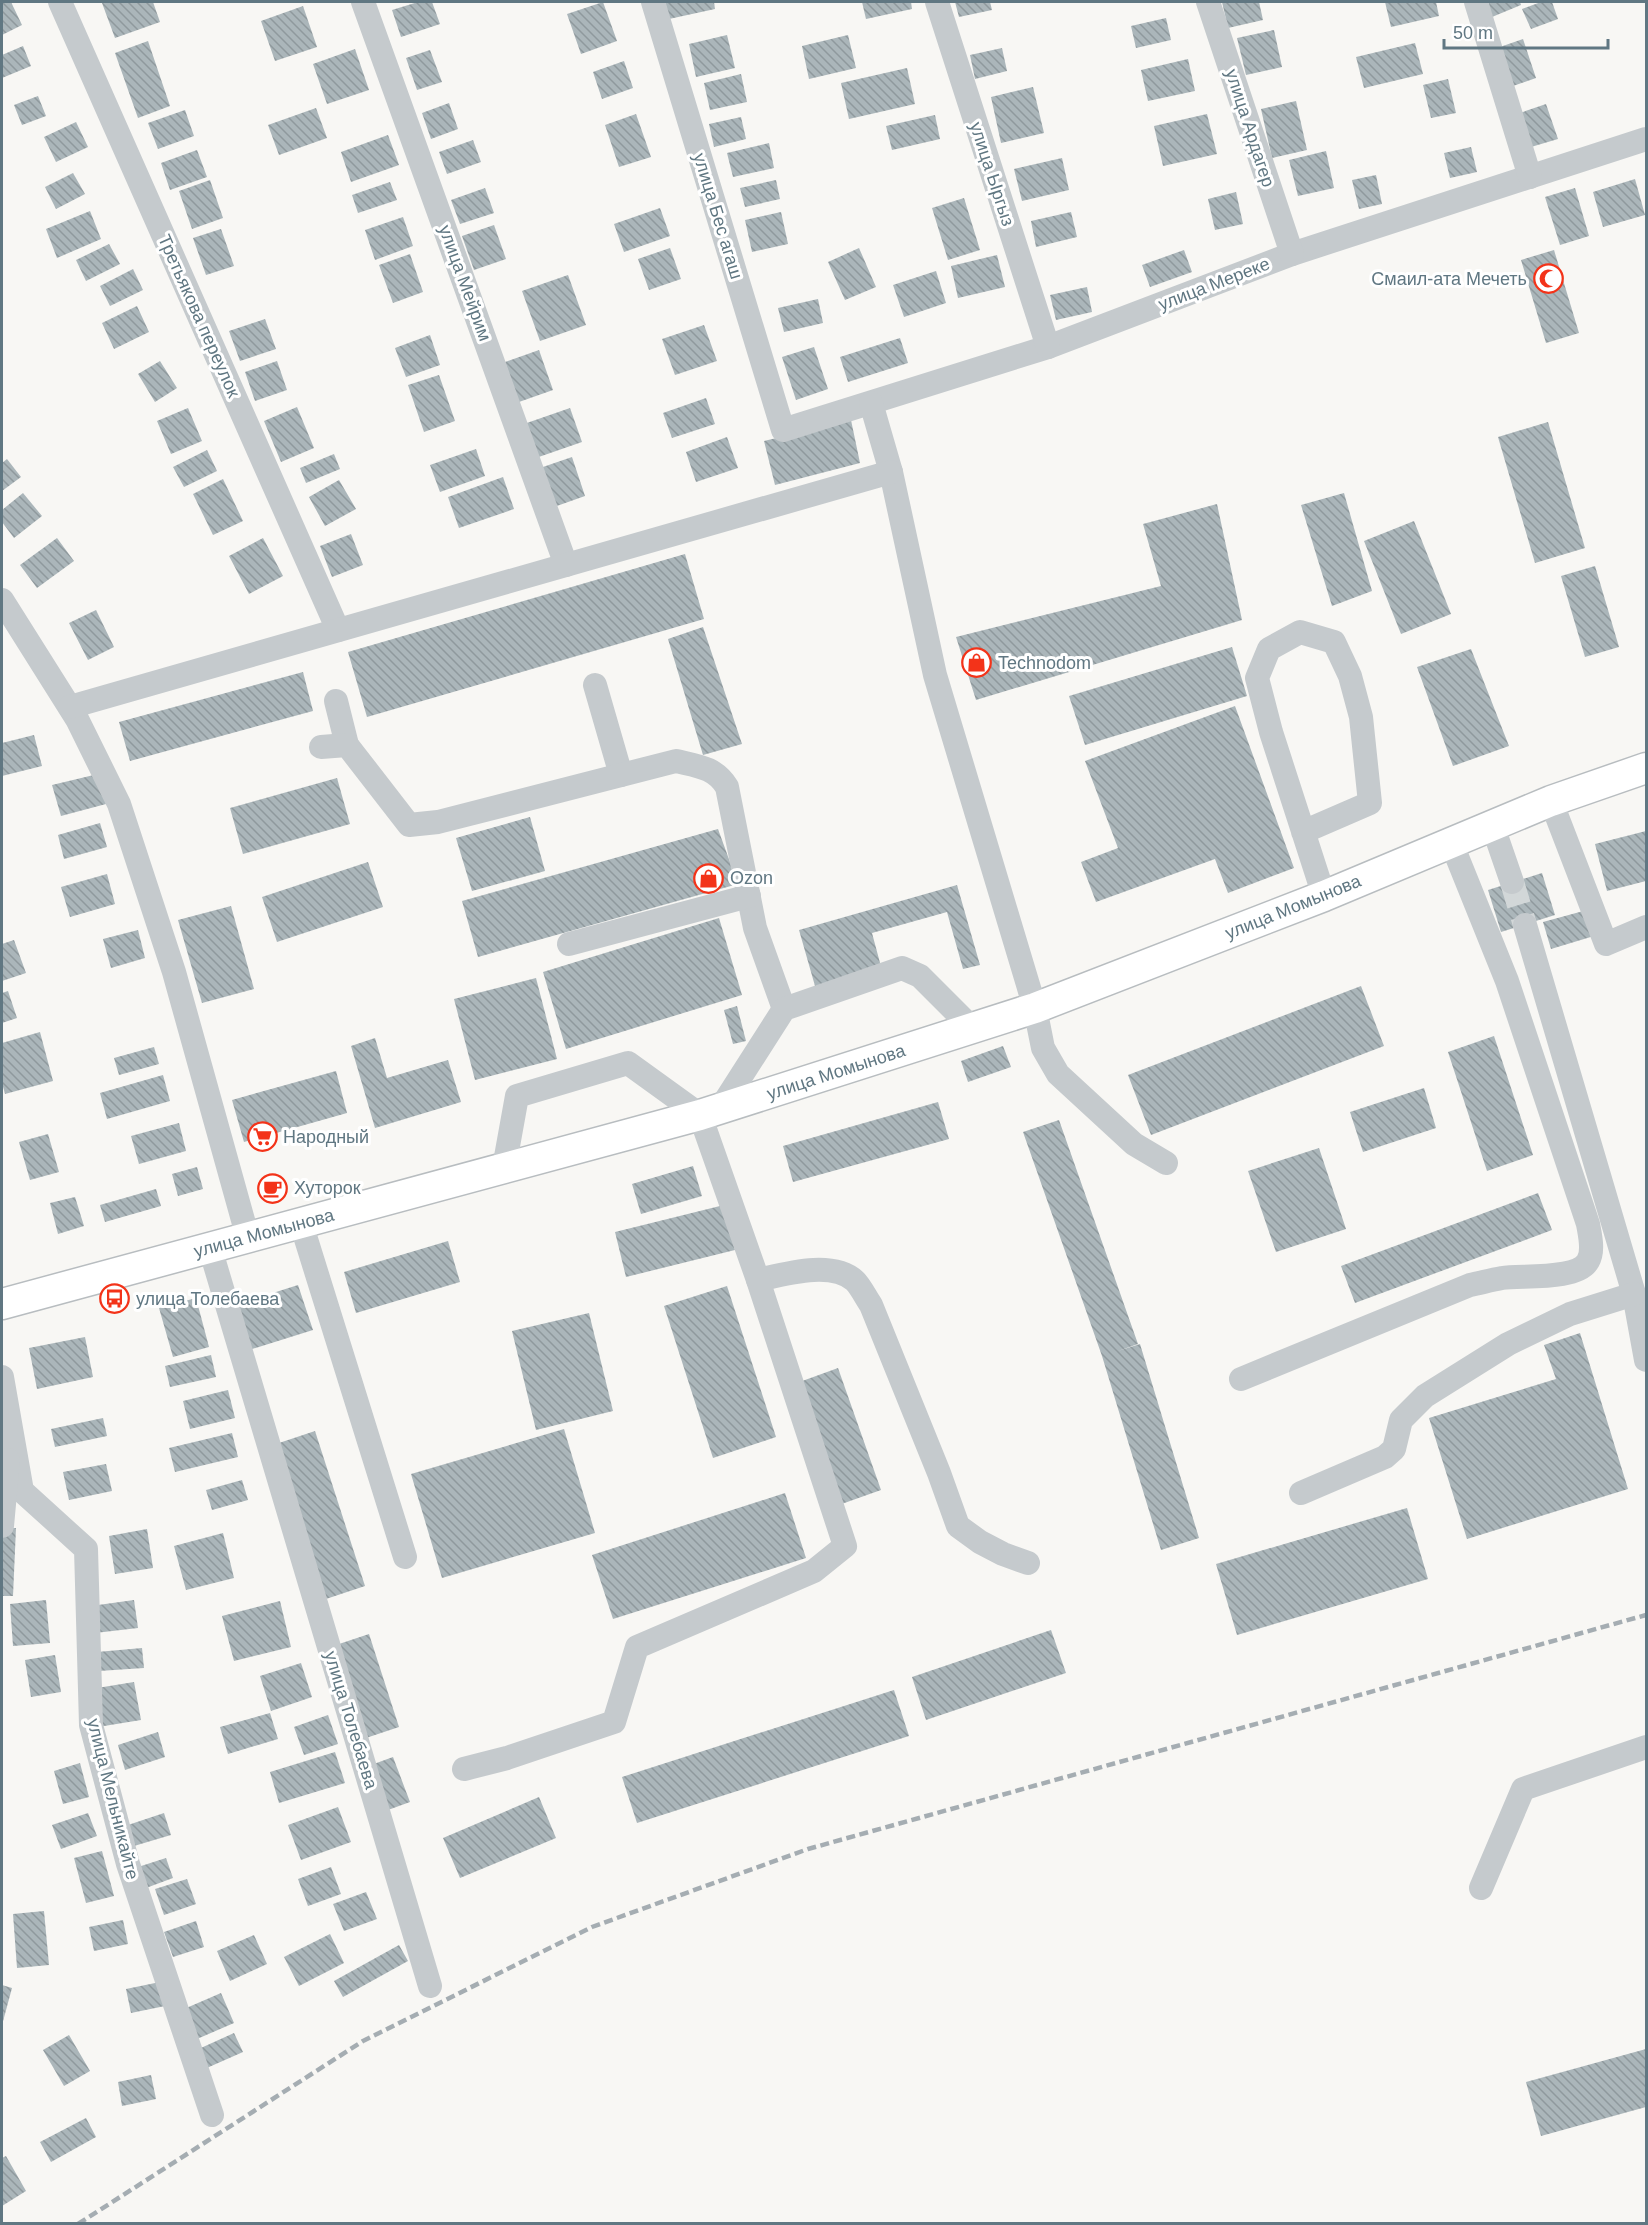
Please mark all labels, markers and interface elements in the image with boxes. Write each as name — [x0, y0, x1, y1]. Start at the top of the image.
scale bar — [1444, 12, 1608, 50]
text: 50 m — [1453, 23, 1493, 43]
street label: улица Ардагер — [1222, 67, 1278, 189]
street label: улица Ыргыз — [966, 119, 1018, 229]
street label: улица Бес агаш — [689, 150, 747, 282]
street label: улица Мейрим — [435, 222, 495, 344]
street label: Третьякова переулок — [154, 232, 244, 401]
street label: улица Мереке — [1155, 254, 1273, 314]
mosque icon: Смаил-ата Мечеть — [1532, 263, 1564, 295]
place label: Смаил-ата Мечеть — [1371, 269, 1527, 289]
shop icon: Technodom — [961, 647, 993, 679]
place label: Technodom — [998, 653, 1091, 673]
shop icon: Ozon — [693, 862, 725, 894]
place label: Ozon — [730, 868, 773, 888]
street label: улица Момынова — [1222, 870, 1365, 943]
street label: улица Момынова — [764, 1040, 909, 1104]
supermarket icon: Народный — [246, 1121, 278, 1153]
place label: Народный — [283, 1127, 369, 1147]
cafe icon: Хуторок — [257, 1172, 289, 1204]
place label: Хуторок — [294, 1178, 361, 1198]
street label: улица Момынова — [192, 1204, 337, 1261]
bus stop icon: улица Толебаева — [99, 1283, 131, 1315]
place label: улица Толебаева — [136, 1289, 280, 1309]
street label: улица Толебаева — [320, 1649, 382, 1792]
street label: улица Мельникайте — [83, 1716, 143, 1882]

